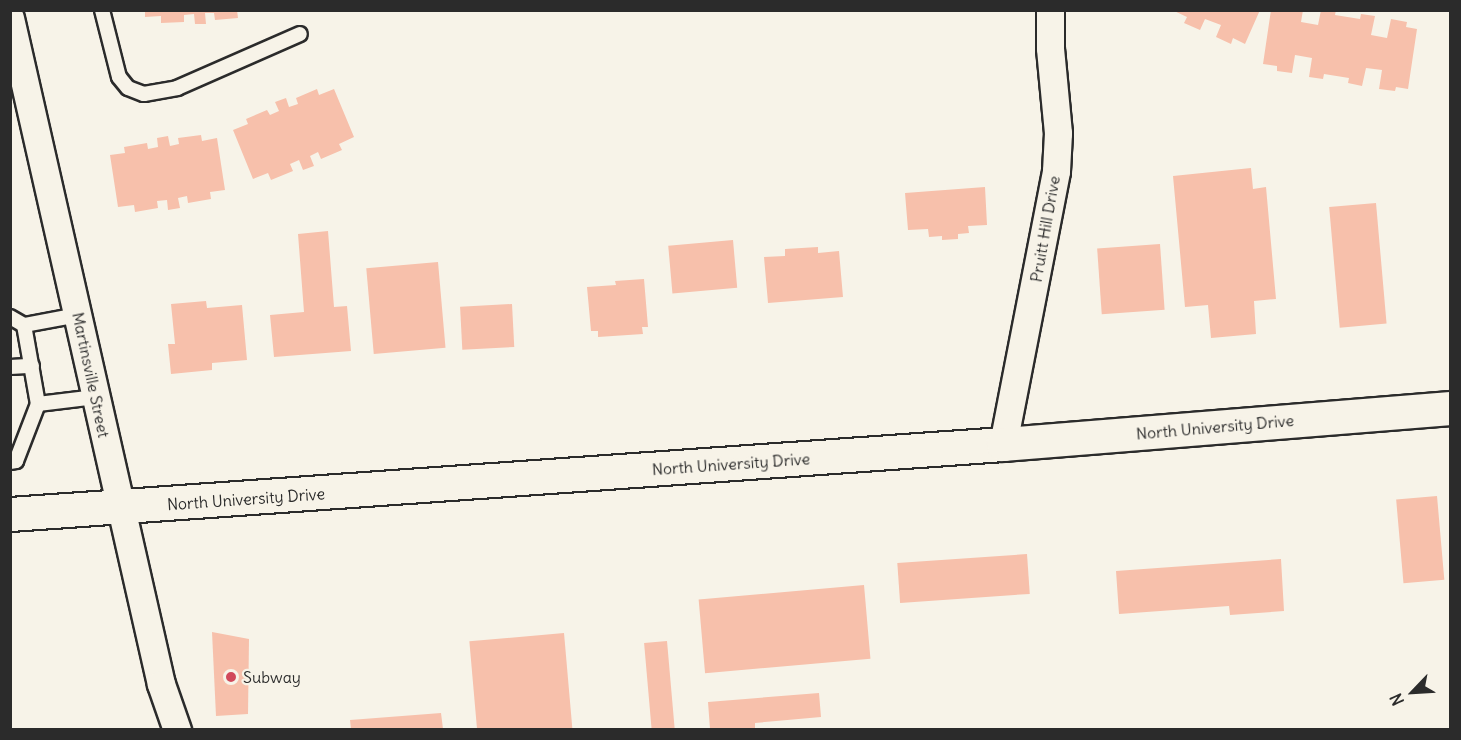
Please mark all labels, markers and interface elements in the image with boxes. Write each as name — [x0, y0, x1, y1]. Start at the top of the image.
street label: Pruitt Hill Drive — [1026, 174, 1064, 284]
street label: Martinsville Street — [68, 311, 114, 439]
street label: North University Drive — [1135, 411, 1295, 443]
street label: North University Drive — [651, 449, 811, 479]
street label: North University Drive — [166, 484, 326, 514]
north arrow — [1383, 662, 1443, 722]
place label: Subway — [243, 667, 301, 687]
marker: Subway — [224, 670, 238, 684]
text: N — [1385, 690, 1408, 709]

